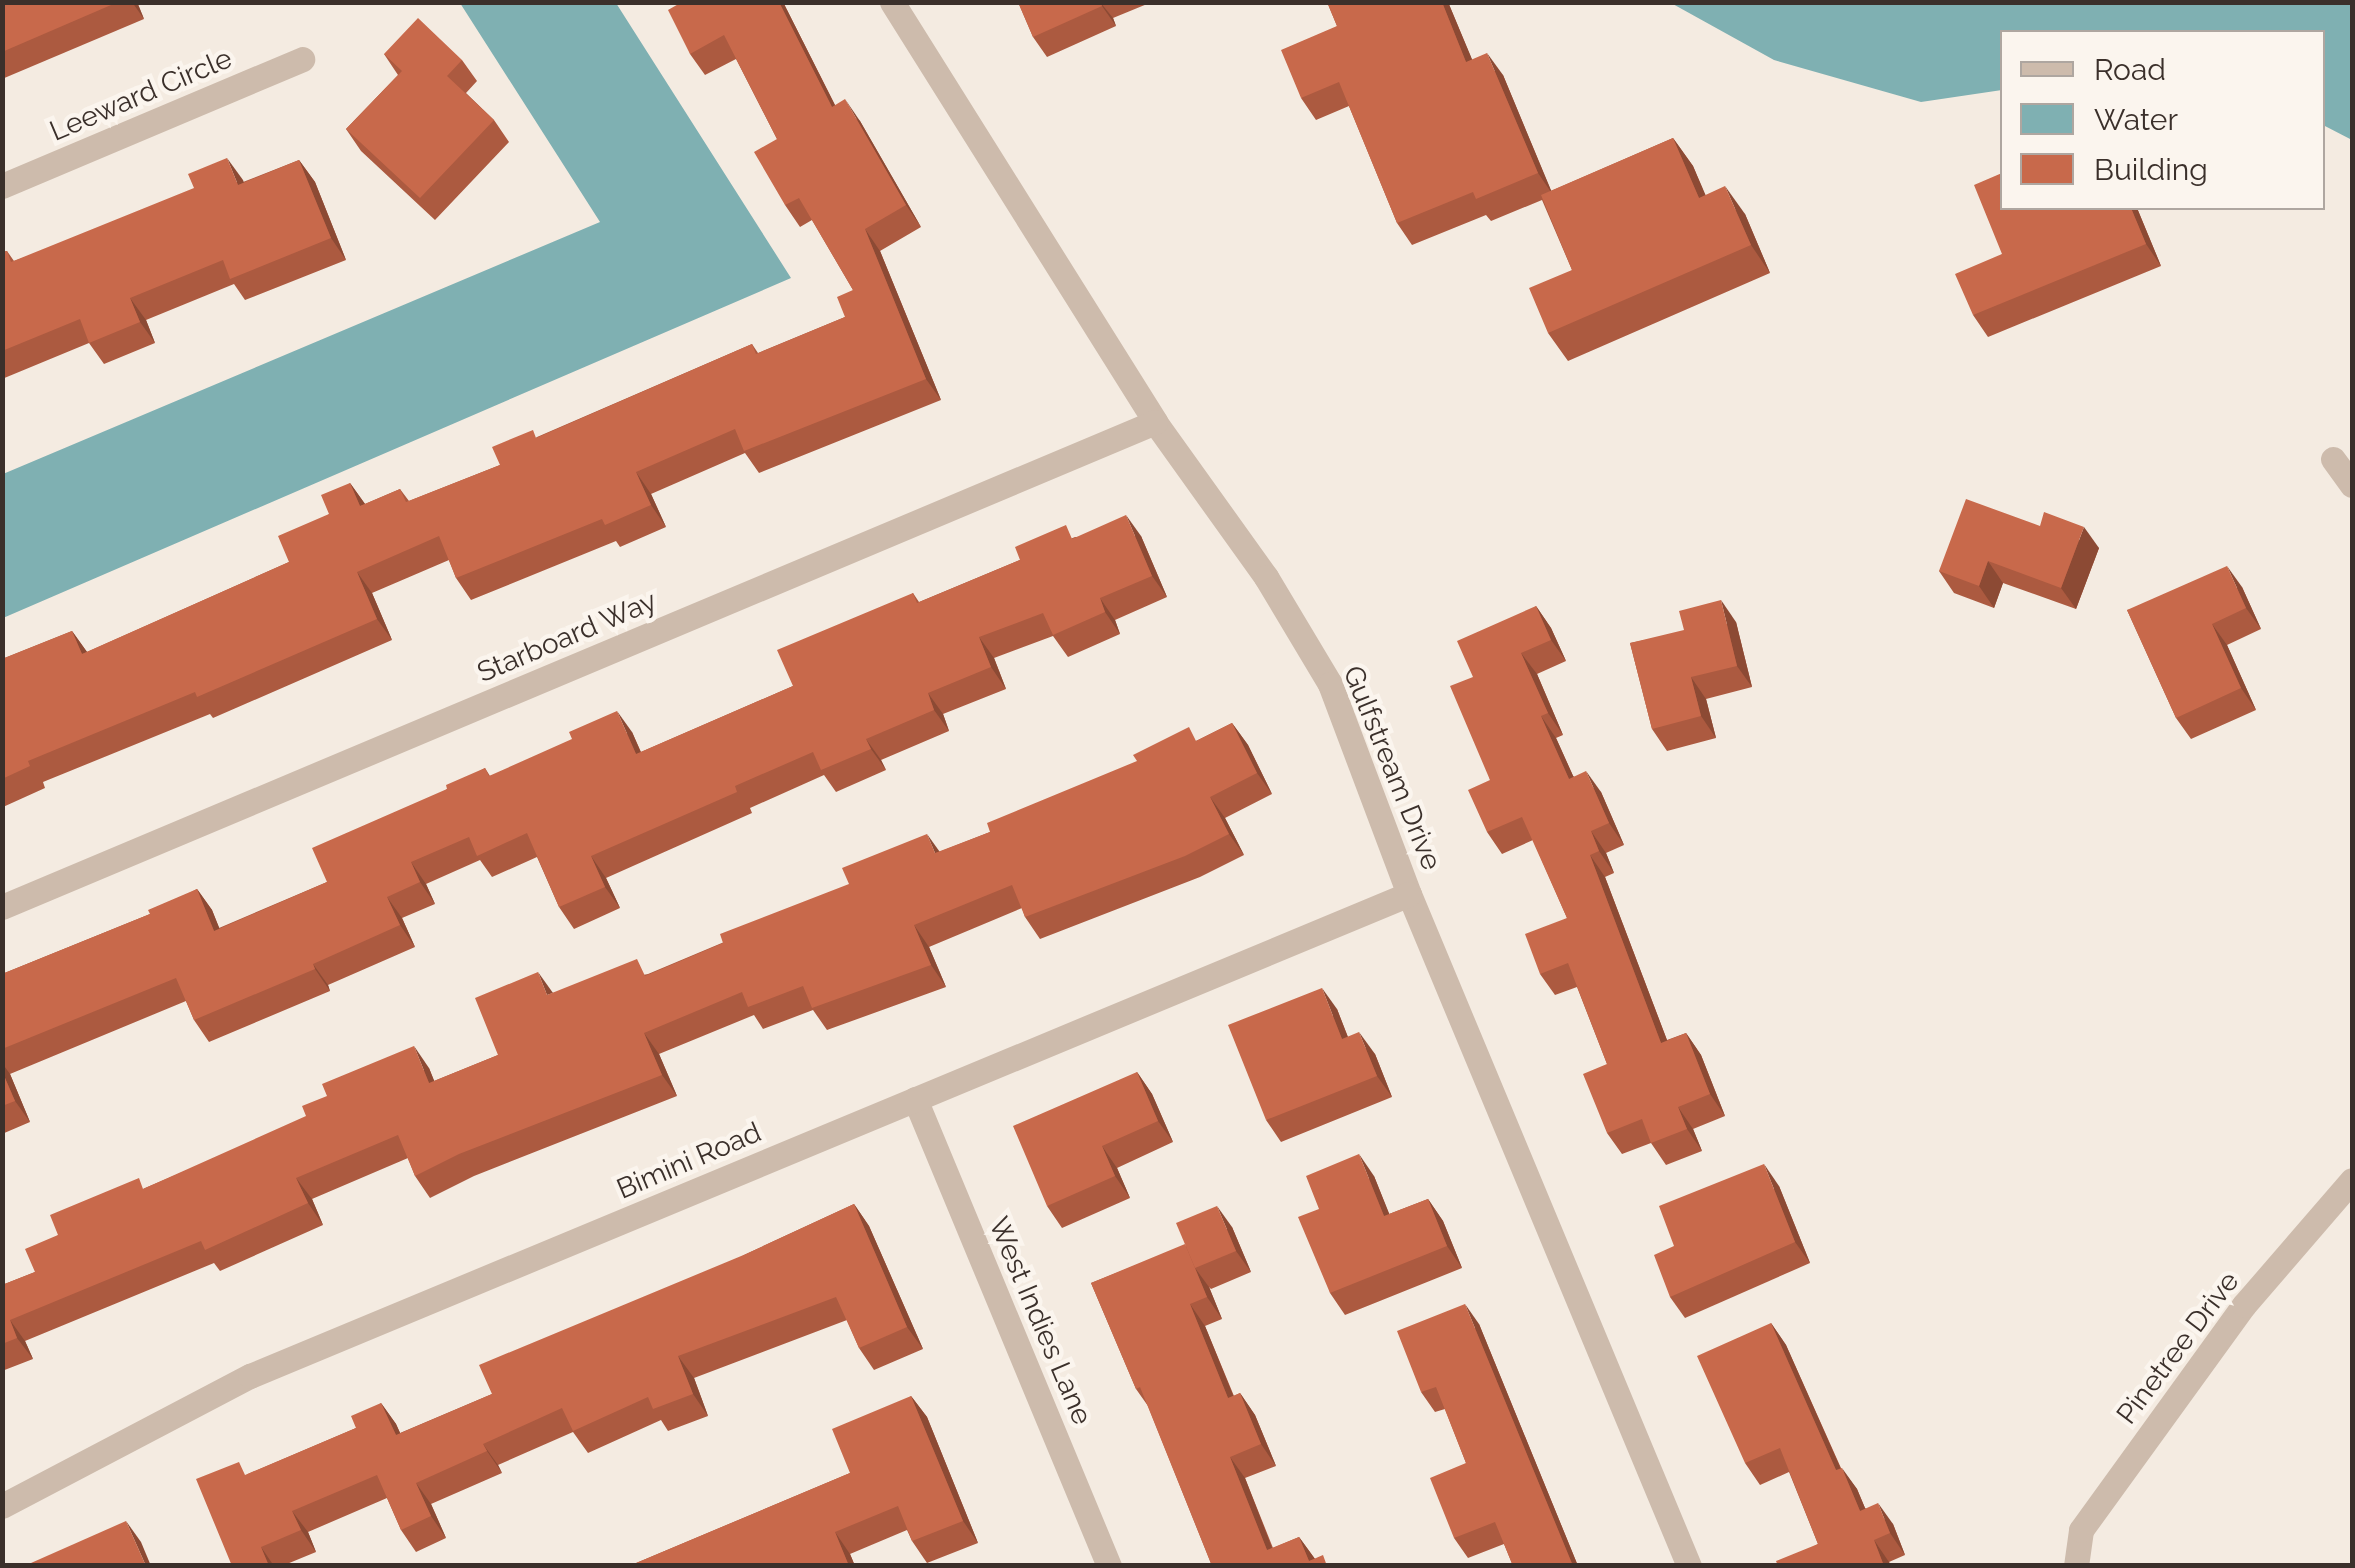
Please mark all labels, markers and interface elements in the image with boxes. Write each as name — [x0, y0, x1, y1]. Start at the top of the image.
legend — [2000, 30, 2325, 210]
street label: Leeward Circle — [45, 42, 237, 148]
text: Road — [2094, 52, 2166, 87]
text: Water — [2094, 102, 2178, 137]
text: Building — [2094, 152, 2208, 187]
street label: Starboard Way — [472, 584, 662, 690]
street label: Gulfstream Drive — [1336, 661, 1448, 875]
street label: Bimini Road — [612, 1116, 766, 1206]
street label: West Indies Lane — [981, 1212, 1099, 1430]
street label: Pinetree Drive — [2110, 1265, 2246, 1431]

